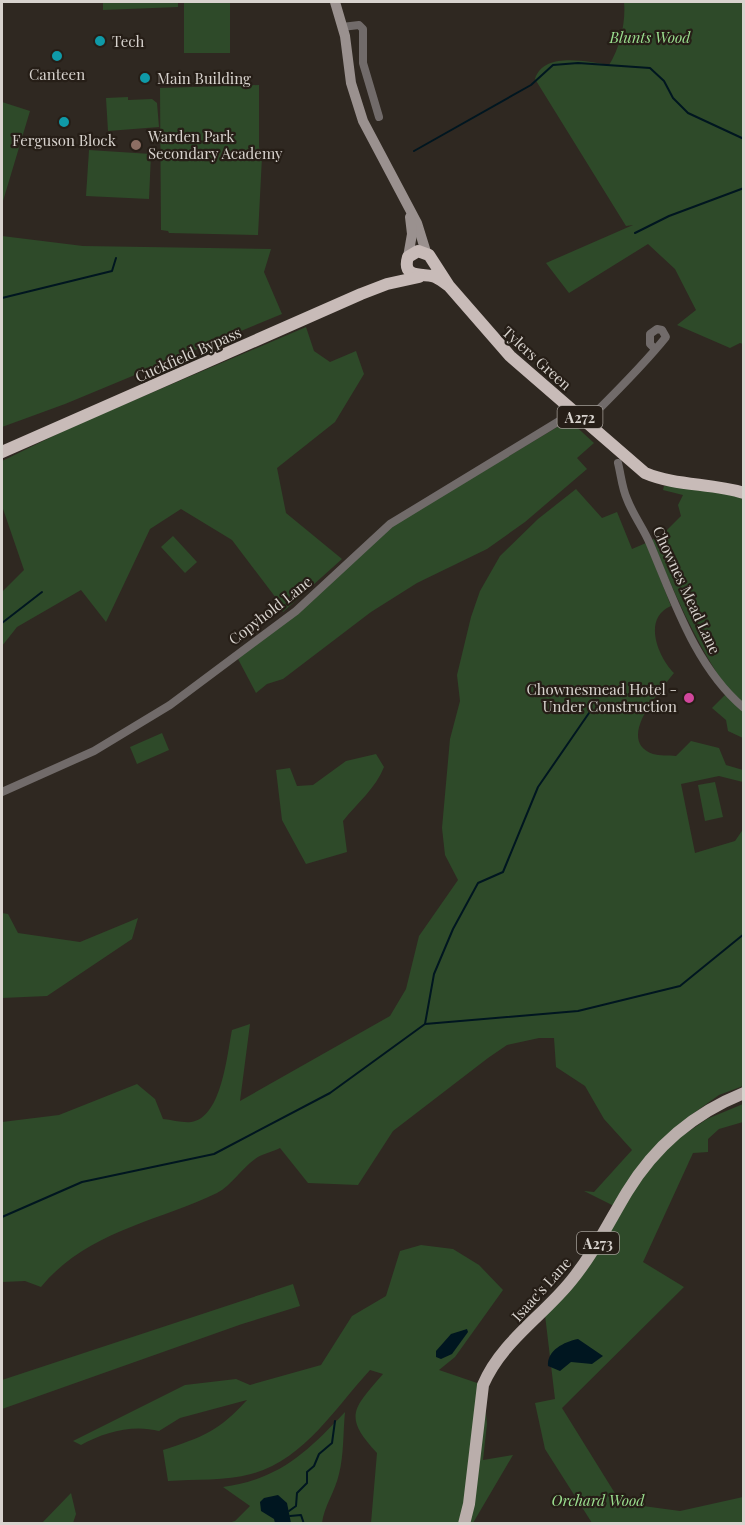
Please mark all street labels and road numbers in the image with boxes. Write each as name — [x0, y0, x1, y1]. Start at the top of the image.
street label: Cuckfield Bypass — [132, 322, 244, 386]
street label: Tylers Green — [498, 322, 576, 394]
road number: A272 — [558, 406, 602, 428]
street label: Chownes Mead Lane — [649, 523, 725, 657]
street label: Copyhold Lane — [224, 571, 316, 649]
road number: A273 — [577, 1232, 619, 1254]
street label: Isaac's Lane — [507, 1253, 575, 1325]

